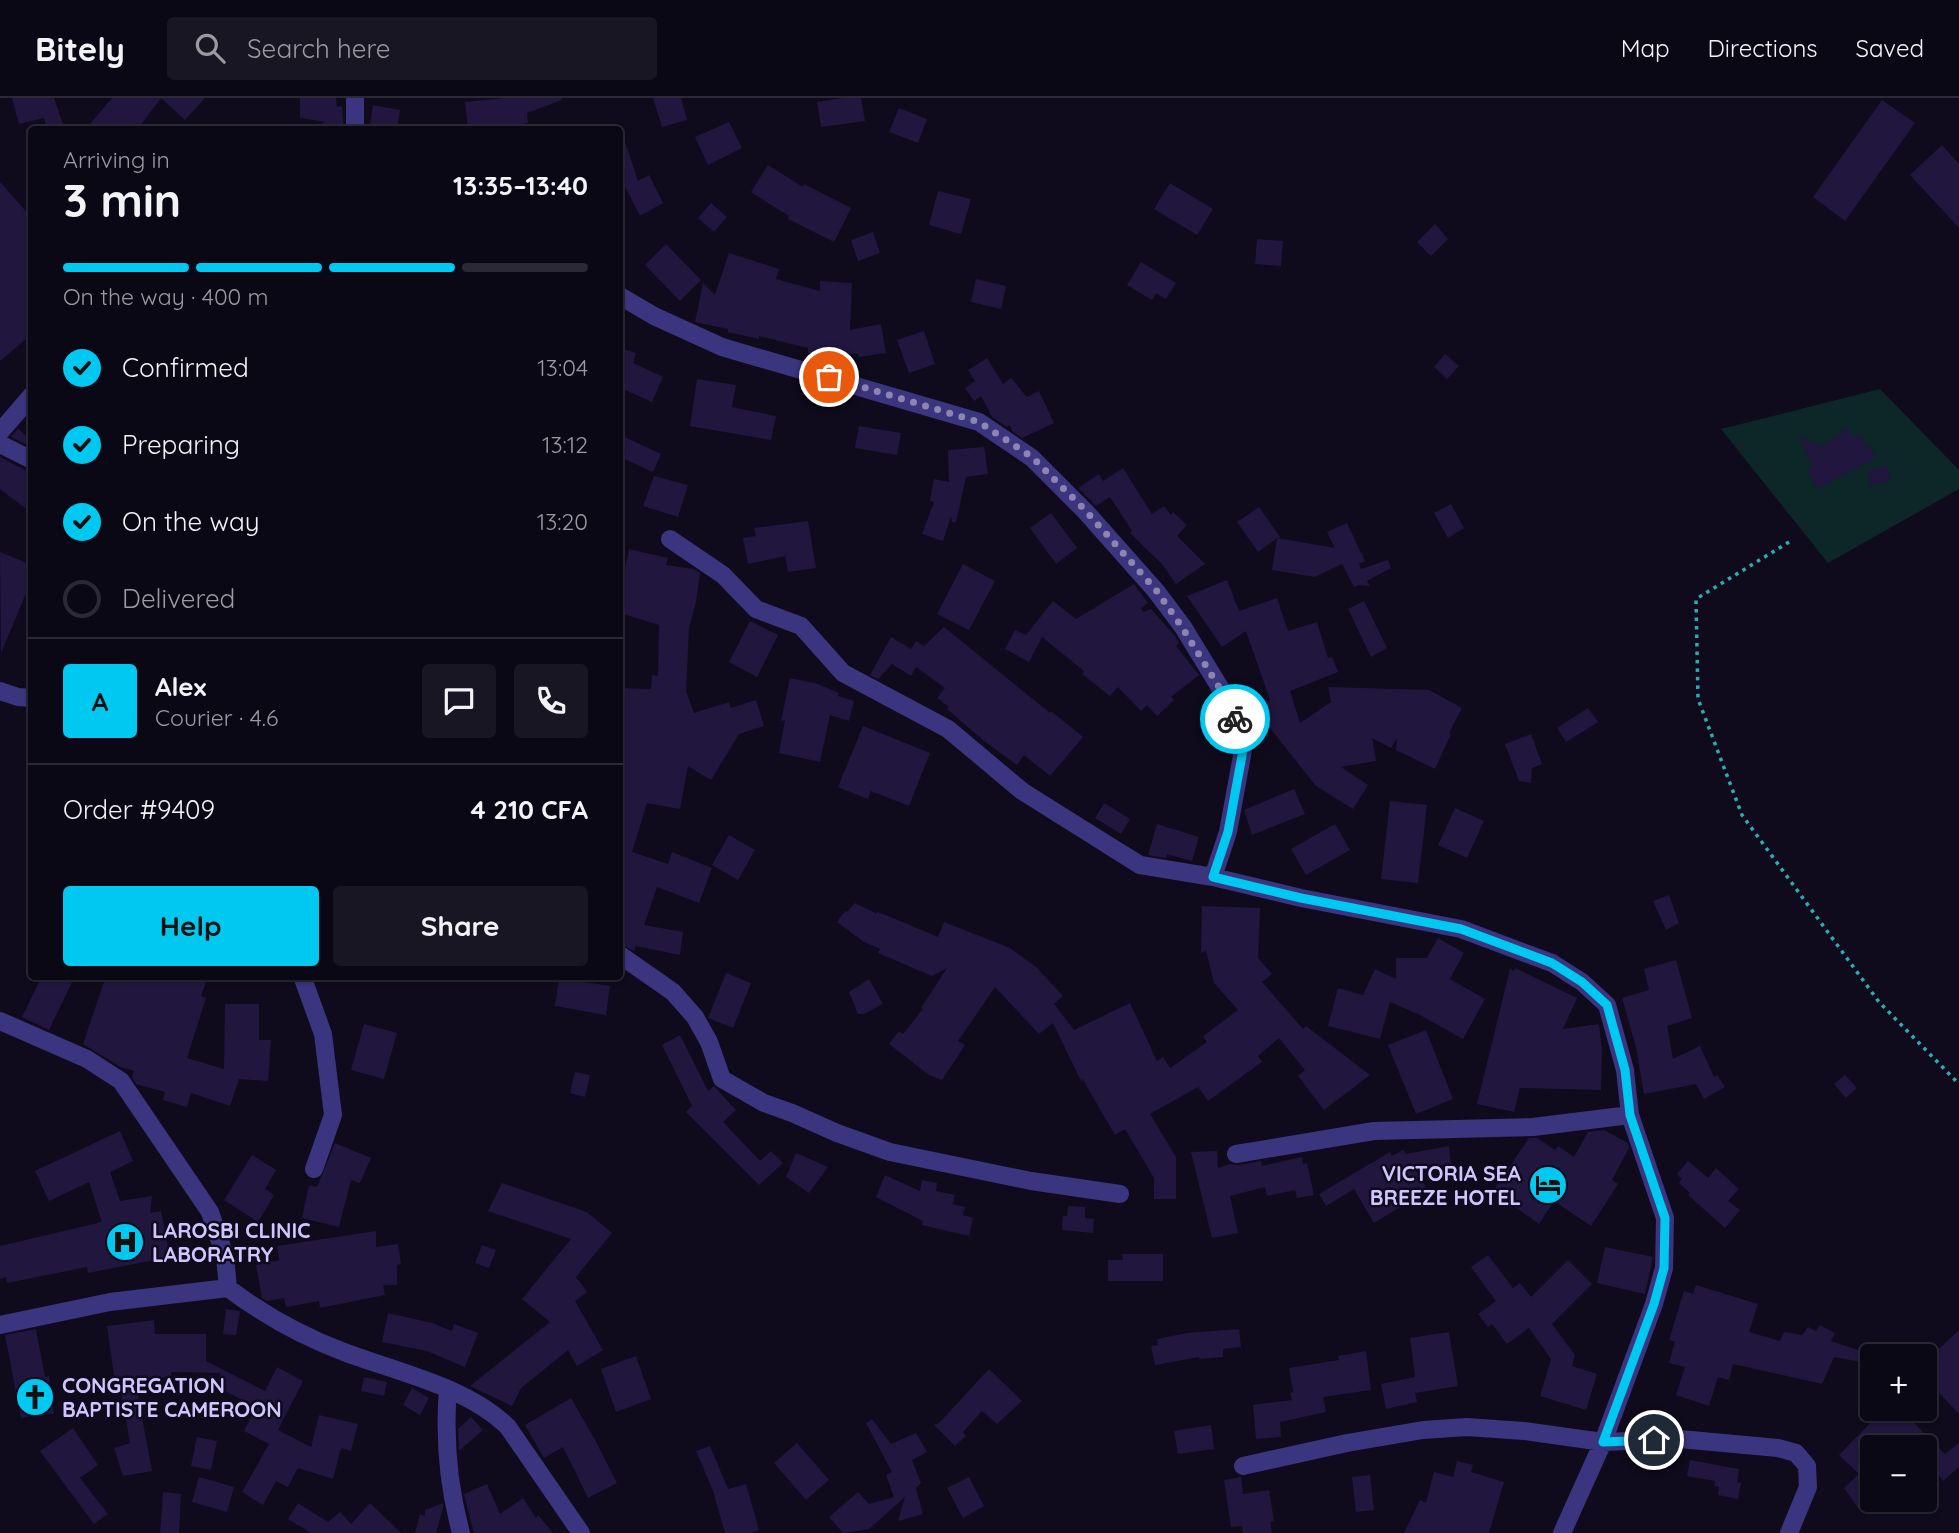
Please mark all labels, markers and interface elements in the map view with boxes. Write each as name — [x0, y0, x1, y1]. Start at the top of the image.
search box — [167, 17, 657, 80]
text: Bitely — [35, 28, 125, 69]
icon: search — [191, 29, 229, 67]
text: Search here — [247, 32, 391, 65]
text: Map — [1621, 33, 1670, 63]
text: Directions — [1708, 33, 1818, 63]
text: Saved — [1856, 33, 1924, 63]
text: Arriving in — [63, 145, 170, 174]
text: 13:35–13:40 — [453, 169, 588, 202]
text: 3 min — [63, 171, 181, 229]
text: On the way · 400 m — [63, 282, 269, 311]
pin — [799, 347, 859, 407]
icon: check — [63, 349, 101, 387]
text: Confirmed — [122, 351, 249, 384]
text: 13:04 — [537, 353, 588, 382]
icon: bag — [810, 358, 848, 396]
icon: check — [63, 426, 101, 464]
text: Preparing — [122, 428, 240, 461]
text: 13:12 — [542, 430, 588, 459]
icon: check — [63, 503, 101, 541]
text: On the way — [122, 505, 260, 538]
text: 13:20 — [537, 507, 588, 536]
text: Delivered — [122, 582, 235, 615]
button: chat — [422, 664, 496, 738]
button: phone — [514, 664, 588, 738]
text: Alex — [155, 670, 206, 703]
courier — [1200, 684, 1270, 754]
text: A — [92, 685, 108, 718]
icon: bike — [1216, 700, 1254, 738]
text: Courier · 4.6 — [155, 703, 278, 732]
text: Order #9409 — [63, 793, 215, 826]
text: 4 210 CFA — [471, 793, 588, 826]
button: Help — [63, 886, 319, 966]
button: Share — [333, 886, 588, 966]
place label: VICTORIA SEA BREEZE HOTEL — [1370, 1160, 1522, 1210]
hotel icon: VICTORIA SEA BREEZE HOTEL — [1527, 1164, 1569, 1206]
place label: LAROSBI CLINIC LABORATRY — [152, 1217, 310, 1267]
hospital icon: LAROSBI CLINIC LABORATRY — [104, 1221, 146, 1263]
map controls — [1860, 1344, 1937, 1512]
button: + — [1860, 1344, 1937, 1421]
place label: CONGREGATION BAPTISTE CAMEROON — [62, 1372, 282, 1422]
church icon: CONGREGATION BAPTISTE CAMEROON — [14, 1376, 56, 1418]
pin — [1624, 1410, 1684, 1470]
icon: home — [1635, 1421, 1673, 1459]
button: − — [1860, 1435, 1937, 1512]

